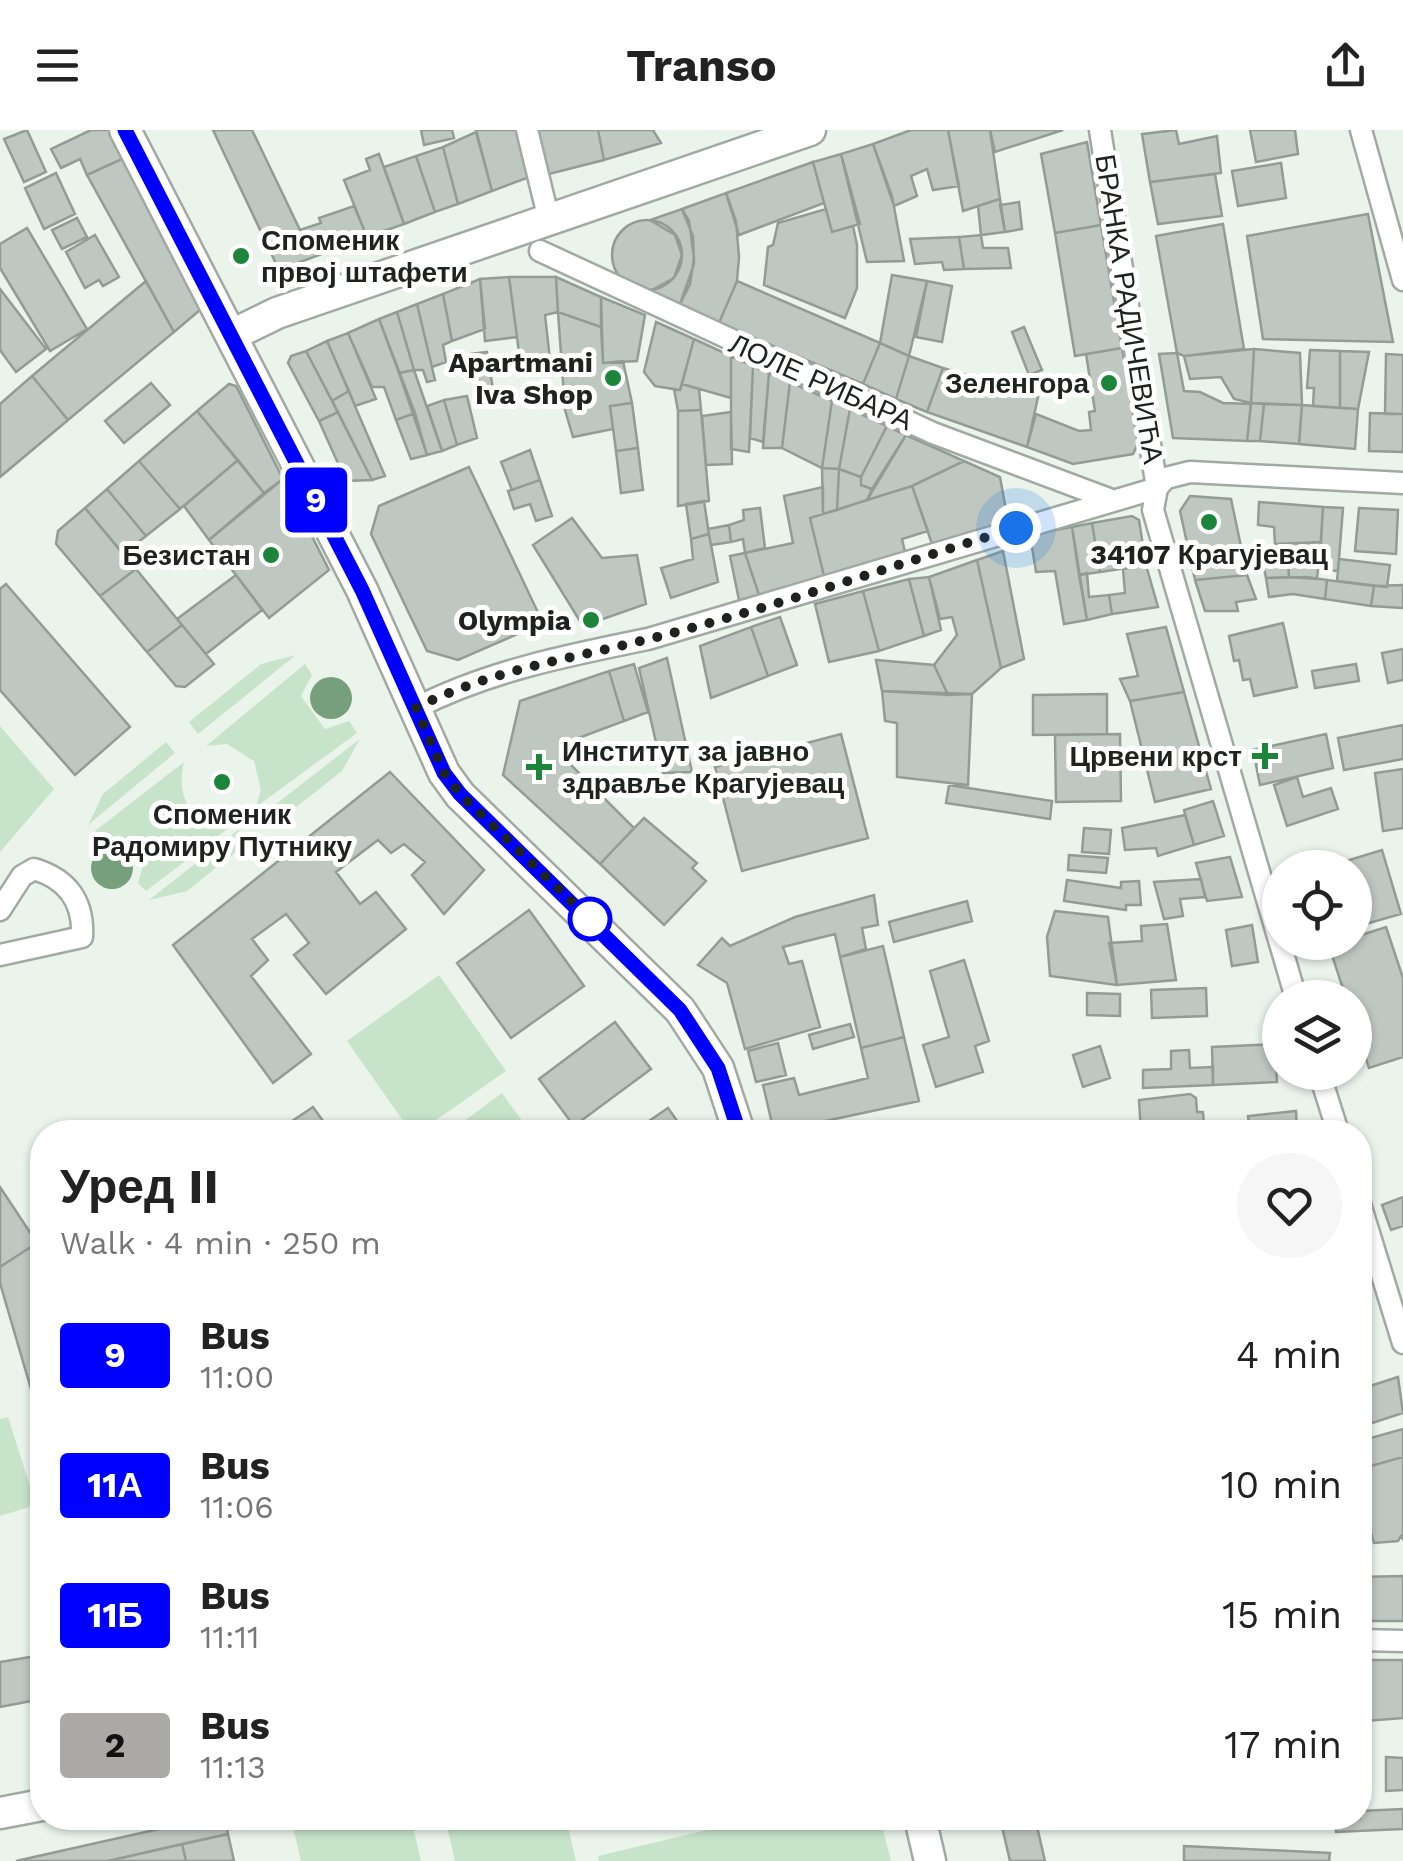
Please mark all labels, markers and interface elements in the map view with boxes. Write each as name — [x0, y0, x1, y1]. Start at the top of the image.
icon: menu — [30, 38, 85, 93]
icon: share — [1318, 38, 1373, 93]
text: Transo — [626, 39, 777, 92]
street label: БРАНКА РАДИЧЕВИЋА — [1088, 152, 1170, 466]
place label: Споменик првој штафети — [261, 224, 468, 289]
marker: Споменик првој штафети — [230, 245, 252, 267]
street label: ЛОЛЕ РИБАРА — [724, 327, 918, 437]
place label: Apartmani Iva Shop — [448, 346, 593, 411]
marker: Apartmani Iva Shop — [602, 367, 624, 389]
place label: Зеленгора — [945, 367, 1089, 400]
marker: Зеленгора — [1098, 372, 1120, 394]
line badge: 9 — [284, 468, 348, 532]
text: 9 — [305, 479, 327, 521]
your location — [991, 503, 1041, 553]
marker: 34107 Крагујевац — [1198, 511, 1220, 533]
place label: 34107 Крагујевац — [1090, 538, 1328, 571]
place label: Безистан — [122, 539, 251, 572]
marker: Безистан — [260, 544, 282, 566]
place label: Olympia — [458, 604, 572, 637]
marker: Olympia — [580, 609, 602, 631]
place label: Институт за јавно здравље Крагујевац — [562, 735, 844, 800]
place label: Црвени крст — [1069, 740, 1242, 773]
marker: Црвени крст — [1252, 743, 1278, 769]
marker: Институт за јавно здравље Крагујевац — [526, 754, 552, 780]
marker: Споменик Радомиру Путнику — [211, 771, 233, 793]
place label: Споменик Радомиру Путнику — [92, 798, 352, 863]
map controls — [1262, 850, 1372, 1090]
button: locate — [1262, 850, 1372, 960]
unlabelled marker — [569, 898, 611, 940]
button: layers — [1262, 980, 1372, 1090]
button: heart — [1237, 1153, 1342, 1258]
text: Уред II — [60, 1158, 219, 1215]
text: Walk · 4 min · 250 m — [60, 1224, 381, 1262]
text: Bus — [200, 1314, 270, 1358]
text: 4 min — [1236, 1333, 1342, 1377]
text: 9 — [104, 1334, 126, 1376]
text: 11:00 — [200, 1358, 274, 1396]
text: Bus — [200, 1444, 270, 1488]
text: 10 min — [1221, 1463, 1342, 1507]
text: 11А — [87, 1464, 143, 1506]
text: 11:06 — [200, 1488, 274, 1526]
text: Bus — [200, 1574, 270, 1618]
text: 15 min — [1222, 1593, 1342, 1637]
text: 11Б — [87, 1594, 143, 1636]
text: 11:11 — [200, 1618, 259, 1656]
text: Bus — [200, 1704, 270, 1748]
text: 17 min — [1224, 1723, 1342, 1767]
text: 2 — [105, 1724, 125, 1766]
text: 11:13 — [200, 1748, 266, 1786]

